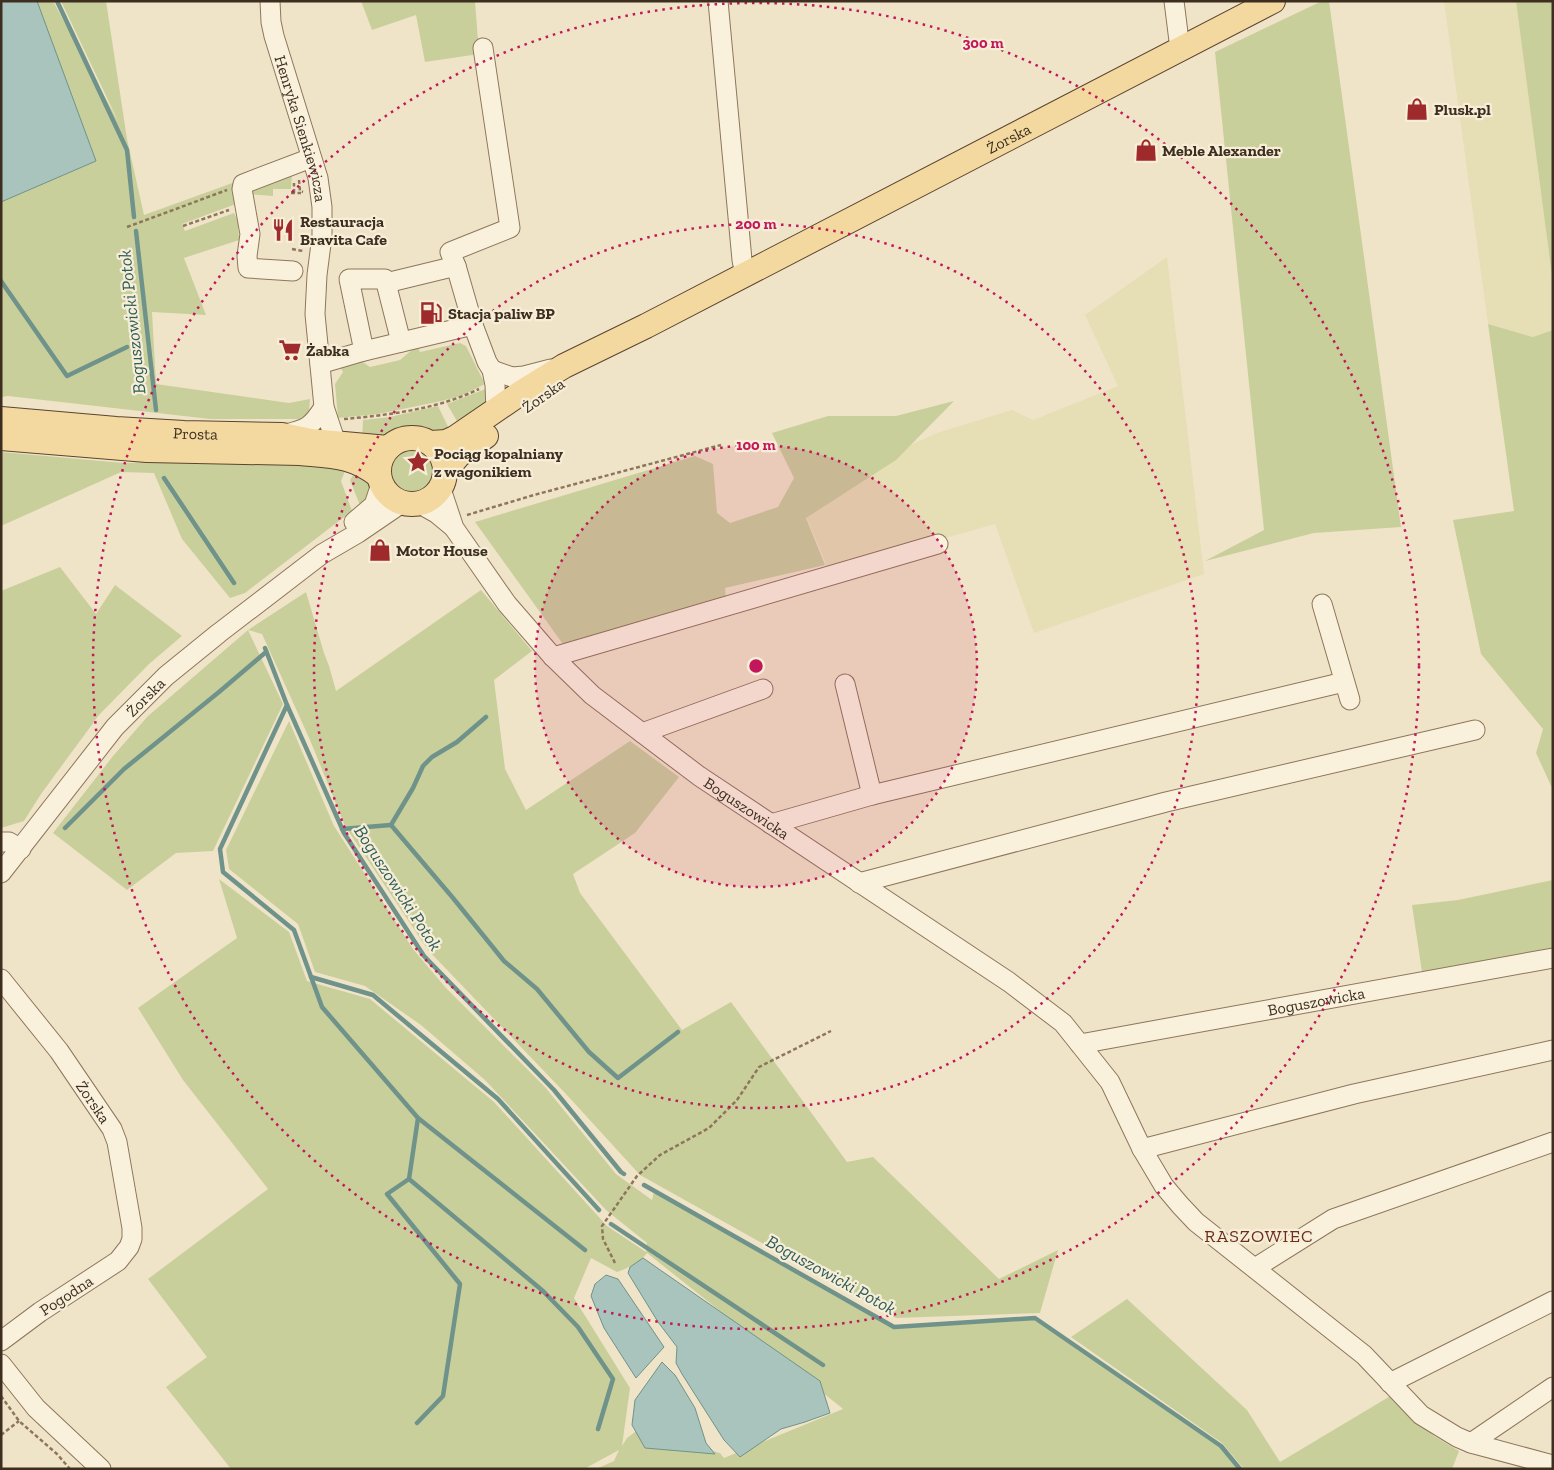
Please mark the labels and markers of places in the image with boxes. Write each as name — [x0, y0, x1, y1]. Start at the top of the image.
shop icon: Plusk.pl — [1404, 96, 1430, 122]
place label: Plusk.pl — [1434, 100, 1491, 119]
shop icon: Meble Alexander — [1133, 137, 1159, 163]
place label: Meble Alexander — [1162, 141, 1281, 160]
place label: Restauracja Bravita Cafe — [300, 212, 387, 249]
restaurant icon: Restauracja Bravita Cafe — [270, 217, 296, 243]
fuel station icon: Stacja paliw BP — [418, 300, 444, 326]
place label: Stacja paliw BP — [448, 304, 555, 323]
supermarket icon: Żabka — [277, 337, 303, 363]
place label: Żabka — [306, 341, 349, 360]
place label: Pociąg kopalniany z wagonikiem — [434, 444, 564, 481]
place icon: Pociąg kopalniany z wagonikiem — [405, 449, 431, 475]
shop icon: Motor House — [367, 537, 393, 563]
place label: Motor House — [396, 541, 488, 560]
centre of rings — [747, 657, 765, 675]

